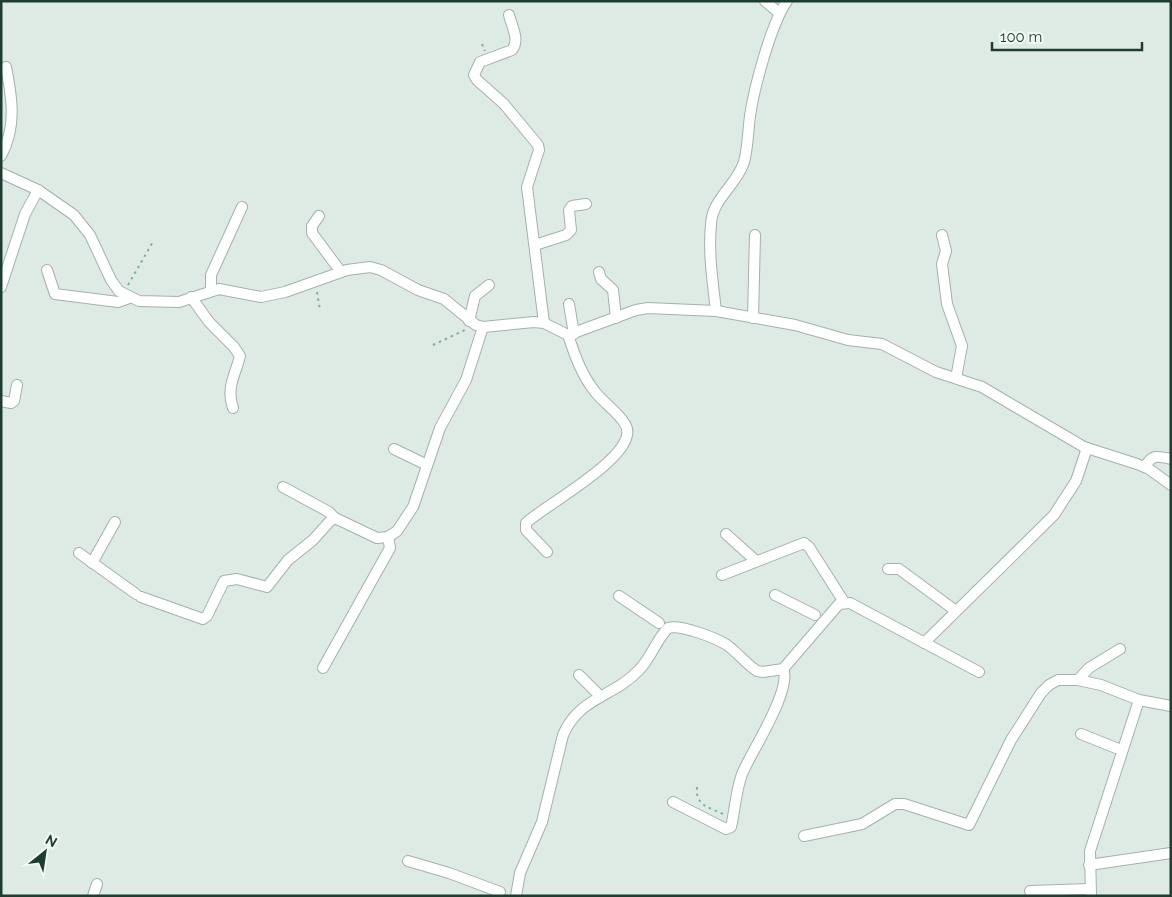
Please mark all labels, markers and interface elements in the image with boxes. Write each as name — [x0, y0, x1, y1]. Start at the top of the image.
scale bar — [992, 20, 1142, 52]
text: 100 m — [1000, 28, 1042, 46]
north arrow — [20, 827, 70, 877]
text: N — [43, 831, 60, 850]

